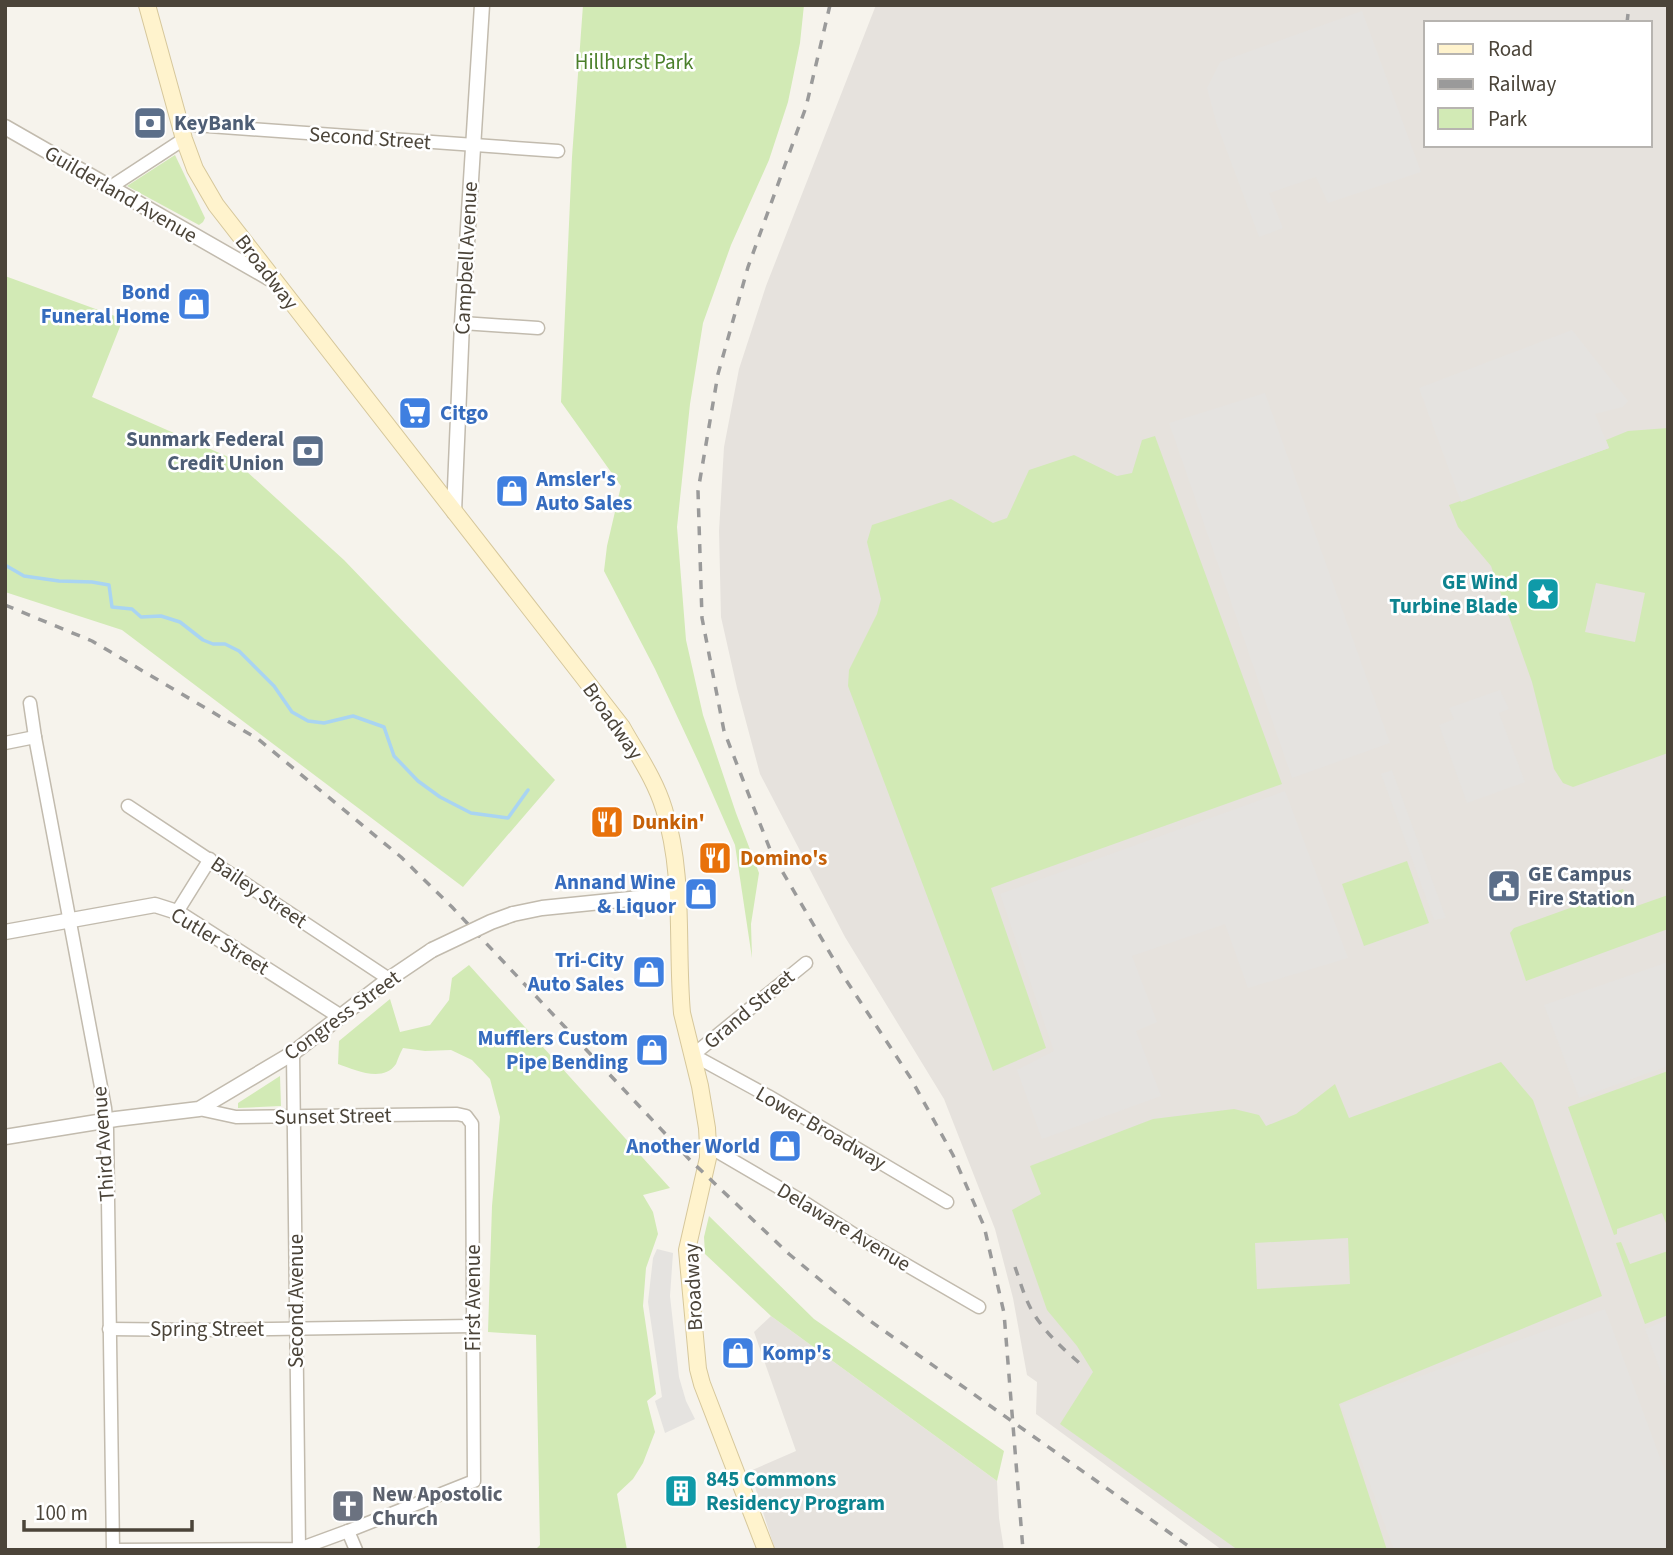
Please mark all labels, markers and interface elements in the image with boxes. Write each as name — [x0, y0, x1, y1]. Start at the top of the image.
legend — [1424, 21, 1652, 147]
text: Road — [1488, 34, 1533, 64]
park label: Hillhurst Park — [575, 47, 694, 77]
text: Railway — [1488, 69, 1556, 99]
bank icon: KeyBank — [131, 104, 169, 142]
text: Park — [1488, 104, 1528, 134]
place label: KeyBank — [174, 108, 256, 138]
street label: Second Street — [308, 119, 432, 157]
street label: Guilderland Avenue — [39, 138, 203, 250]
street label: Campbell Avenue — [447, 181, 485, 335]
street label: Broadway — [228, 228, 306, 316]
place label: Bond Funeral Home — [41, 277, 170, 331]
shop icon: Bond Funeral Home — [175, 285, 213, 323]
supermarket icon: Citgo — [396, 394, 434, 432]
place label: Citgo — [440, 398, 488, 428]
place label: Sunmark Federal Credit Union — [126, 424, 284, 478]
bank icon: Sunmark Federal Credit Union — [289, 432, 327, 470]
place label: Amsler's Auto Sales — [535, 464, 632, 518]
shop icon: Amsler's Auto Sales — [493, 472, 531, 510]
place label: GE Wind Turbine Blade — [1389, 567, 1518, 621]
place icon: GE Wind Turbine Blade — [1524, 575, 1562, 613]
street label: Broadway — [575, 676, 651, 766]
restaurant icon: Dunkin' — [588, 803, 626, 841]
place label: Dunkin' — [632, 807, 705, 837]
restaurant icon: Domino's — [696, 839, 734, 877]
place label: Domino's — [740, 843, 827, 873]
street label: Bailey Street — [205, 849, 313, 935]
place label: GE Campus Fire Station — [1528, 859, 1635, 913]
place label: Annand Wine & Liquor — [554, 867, 677, 921]
public building icon: GE Campus Fire Station — [1485, 867, 1523, 905]
shop icon: Annand Wine & Liquor — [682, 875, 720, 913]
street label: Cutler Street — [165, 900, 275, 982]
place label: Tri-City Auto Sales — [527, 945, 624, 999]
shop icon: Tri-City Auto Sales — [630, 953, 668, 991]
street label: Congress Street — [278, 962, 406, 1068]
street label: Grand Street — [697, 962, 801, 1056]
place label: Mufflers Custom Pipe Bending — [478, 1023, 628, 1077]
shop icon: Mufflers Custom Pipe Bending — [633, 1031, 671, 1069]
street label: Lower Broadway — [750, 1078, 892, 1178]
street label: Third Avenue — [84, 1085, 122, 1203]
street label: Sunset Street — [274, 1100, 392, 1132]
shop icon: Another World — [766, 1127, 804, 1165]
place label: Another World — [625, 1131, 760, 1161]
street label: Delaware Avenue — [771, 1175, 917, 1279]
street label: Second Avenue — [281, 1234, 311, 1368]
street label: Broadway — [676, 1242, 710, 1332]
street label: First Avenue — [458, 1244, 488, 1352]
street label: Spring Street — [150, 1314, 264, 1344]
shop icon: Komp's — [719, 1334, 757, 1372]
place label: Komp's — [762, 1338, 831, 1368]
place label: 845 Commons Residency Program — [706, 1464, 885, 1518]
building icon: 845 Commons Residency Program — [662, 1472, 700, 1510]
place label: New Apostolic Church — [372, 1479, 503, 1533]
church icon: New Apostolic Church — [329, 1487, 367, 1525]
scale bar — [24, 1488, 192, 1532]
text: 100 m — [35, 1498, 88, 1528]

